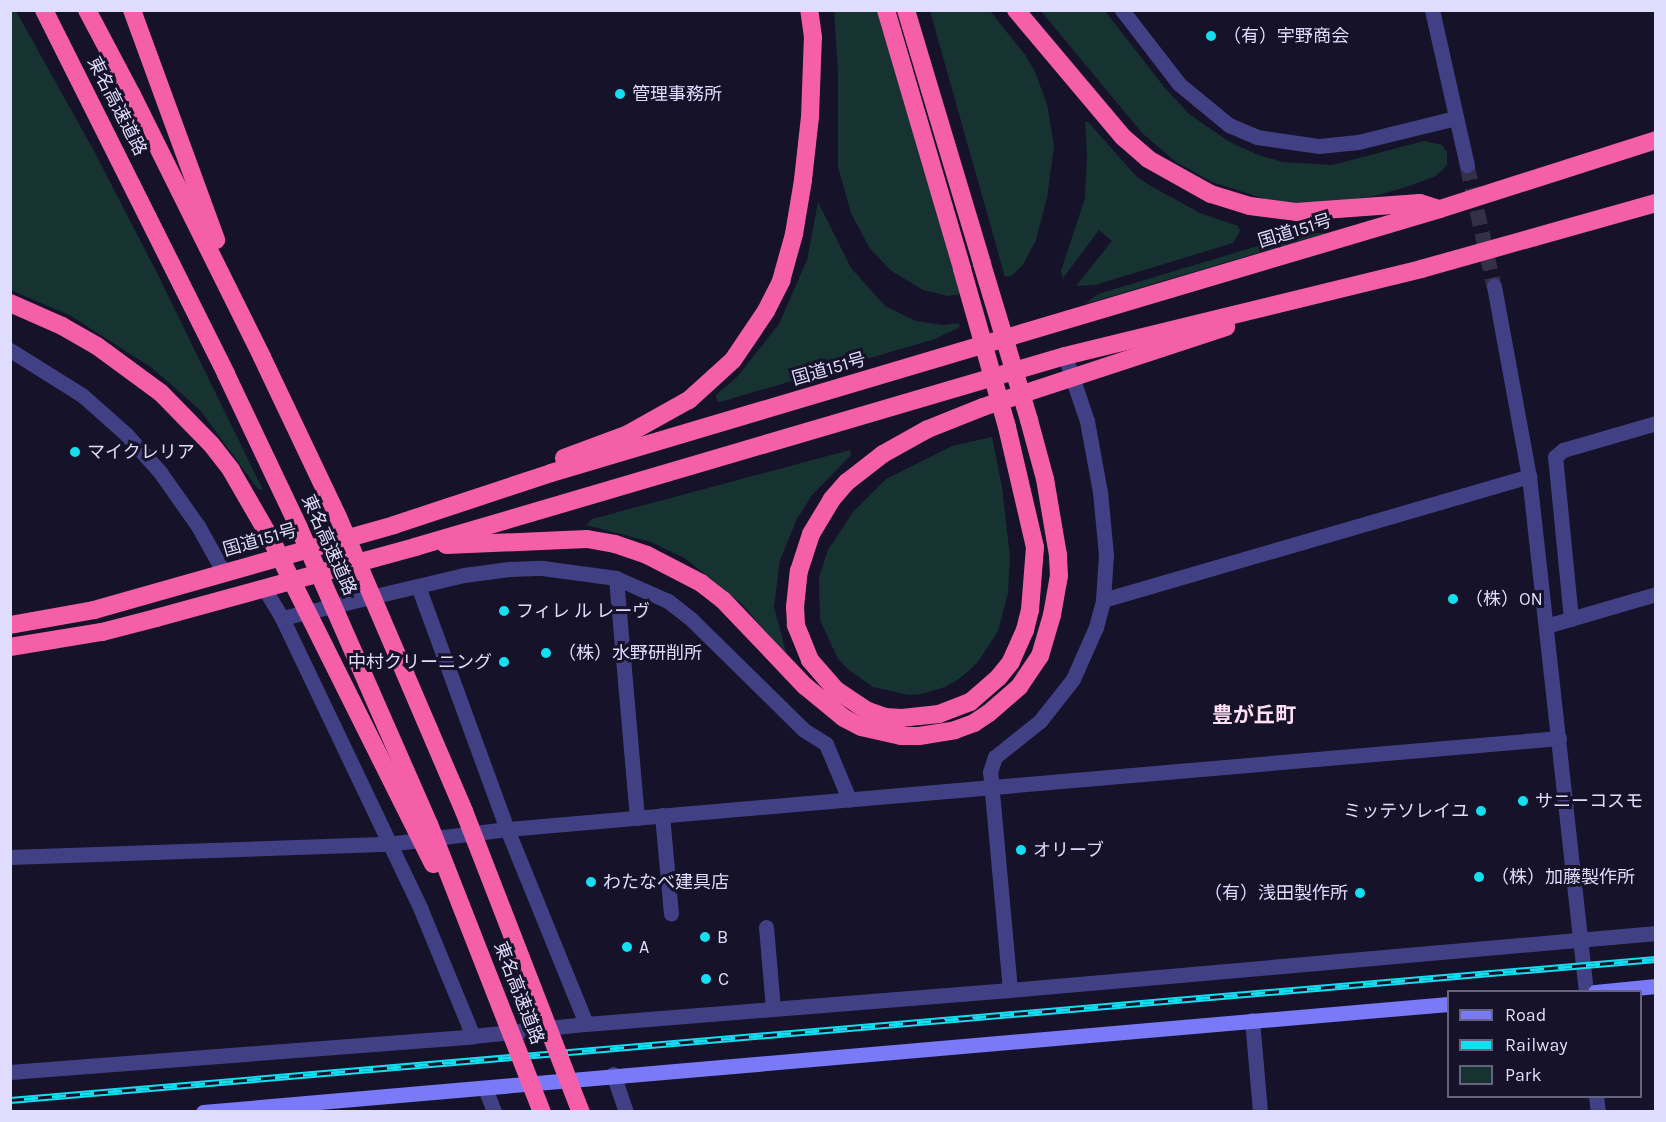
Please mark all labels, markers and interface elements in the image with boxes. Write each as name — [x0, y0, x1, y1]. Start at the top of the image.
place label: （有）宇野商会 — [1223, 25, 1349, 47]
marker: （有）宇野商会 — [1204, 29, 1218, 43]
street label: 東名高速道路 — [83, 53, 151, 159]
place label: 管理事務所 — [632, 83, 722, 105]
marker: 管理事務所 — [613, 87, 627, 101]
street label: 国道151号 — [1255, 210, 1335, 252]
street label: 国道151号 — [789, 348, 869, 390]
place label: マイクレリア — [87, 441, 195, 463]
marker: マイクレリア — [68, 445, 82, 459]
street label: 東名高速道路 — [297, 491, 361, 599]
street label: 国道151号 — [220, 519, 300, 561]
place label: （株）ON — [1465, 588, 1543, 610]
marker: （株）ON — [1446, 592, 1460, 606]
place label: フィレ ル レーヴ — [516, 600, 651, 622]
marker: フィレ ル レーヴ — [497, 604, 511, 618]
place label: （株）水野研削所 — [558, 642, 702, 664]
marker: （株）水野研削所 — [539, 646, 553, 660]
place label: 中村クリーニング — [348, 651, 492, 673]
marker: 中村クリーニング — [497, 655, 511, 669]
district label: 豊が丘町 — [1212, 702, 1296, 728]
place label: サニーコスモ — [1535, 790, 1643, 812]
marker: サニーコスモ — [1516, 794, 1530, 808]
place label: ミッテソレイユ — [1343, 800, 1469, 822]
marker: ミッテソレイユ — [1474, 804, 1488, 818]
place label: オリーブ — [1033, 839, 1105, 861]
marker: オリーブ — [1014, 843, 1028, 857]
place label: （株）加藤製作所 — [1491, 866, 1635, 888]
marker: （株）加藤製作所 — [1472, 870, 1486, 884]
place label: わたなべ建具店 — [603, 871, 729, 893]
marker: わたなべ建具店 — [584, 875, 598, 889]
place label: （有）浅田製作所 — [1204, 882, 1348, 904]
marker: （有）浅田製作所 — [1353, 886, 1367, 900]
place label: B — [717, 926, 728, 948]
marker: B — [698, 930, 712, 944]
place label: A — [639, 936, 649, 958]
street label: 東名高速道路 — [490, 939, 548, 1047]
marker: A — [620, 940, 634, 954]
place label: C — [718, 968, 729, 990]
marker: C — [699, 972, 713, 986]
legend — [1447, 990, 1642, 1098]
text: Road — [1505, 1004, 1546, 1026]
text: Railway — [1505, 1034, 1568, 1056]
text: Park — [1505, 1064, 1542, 1086]

